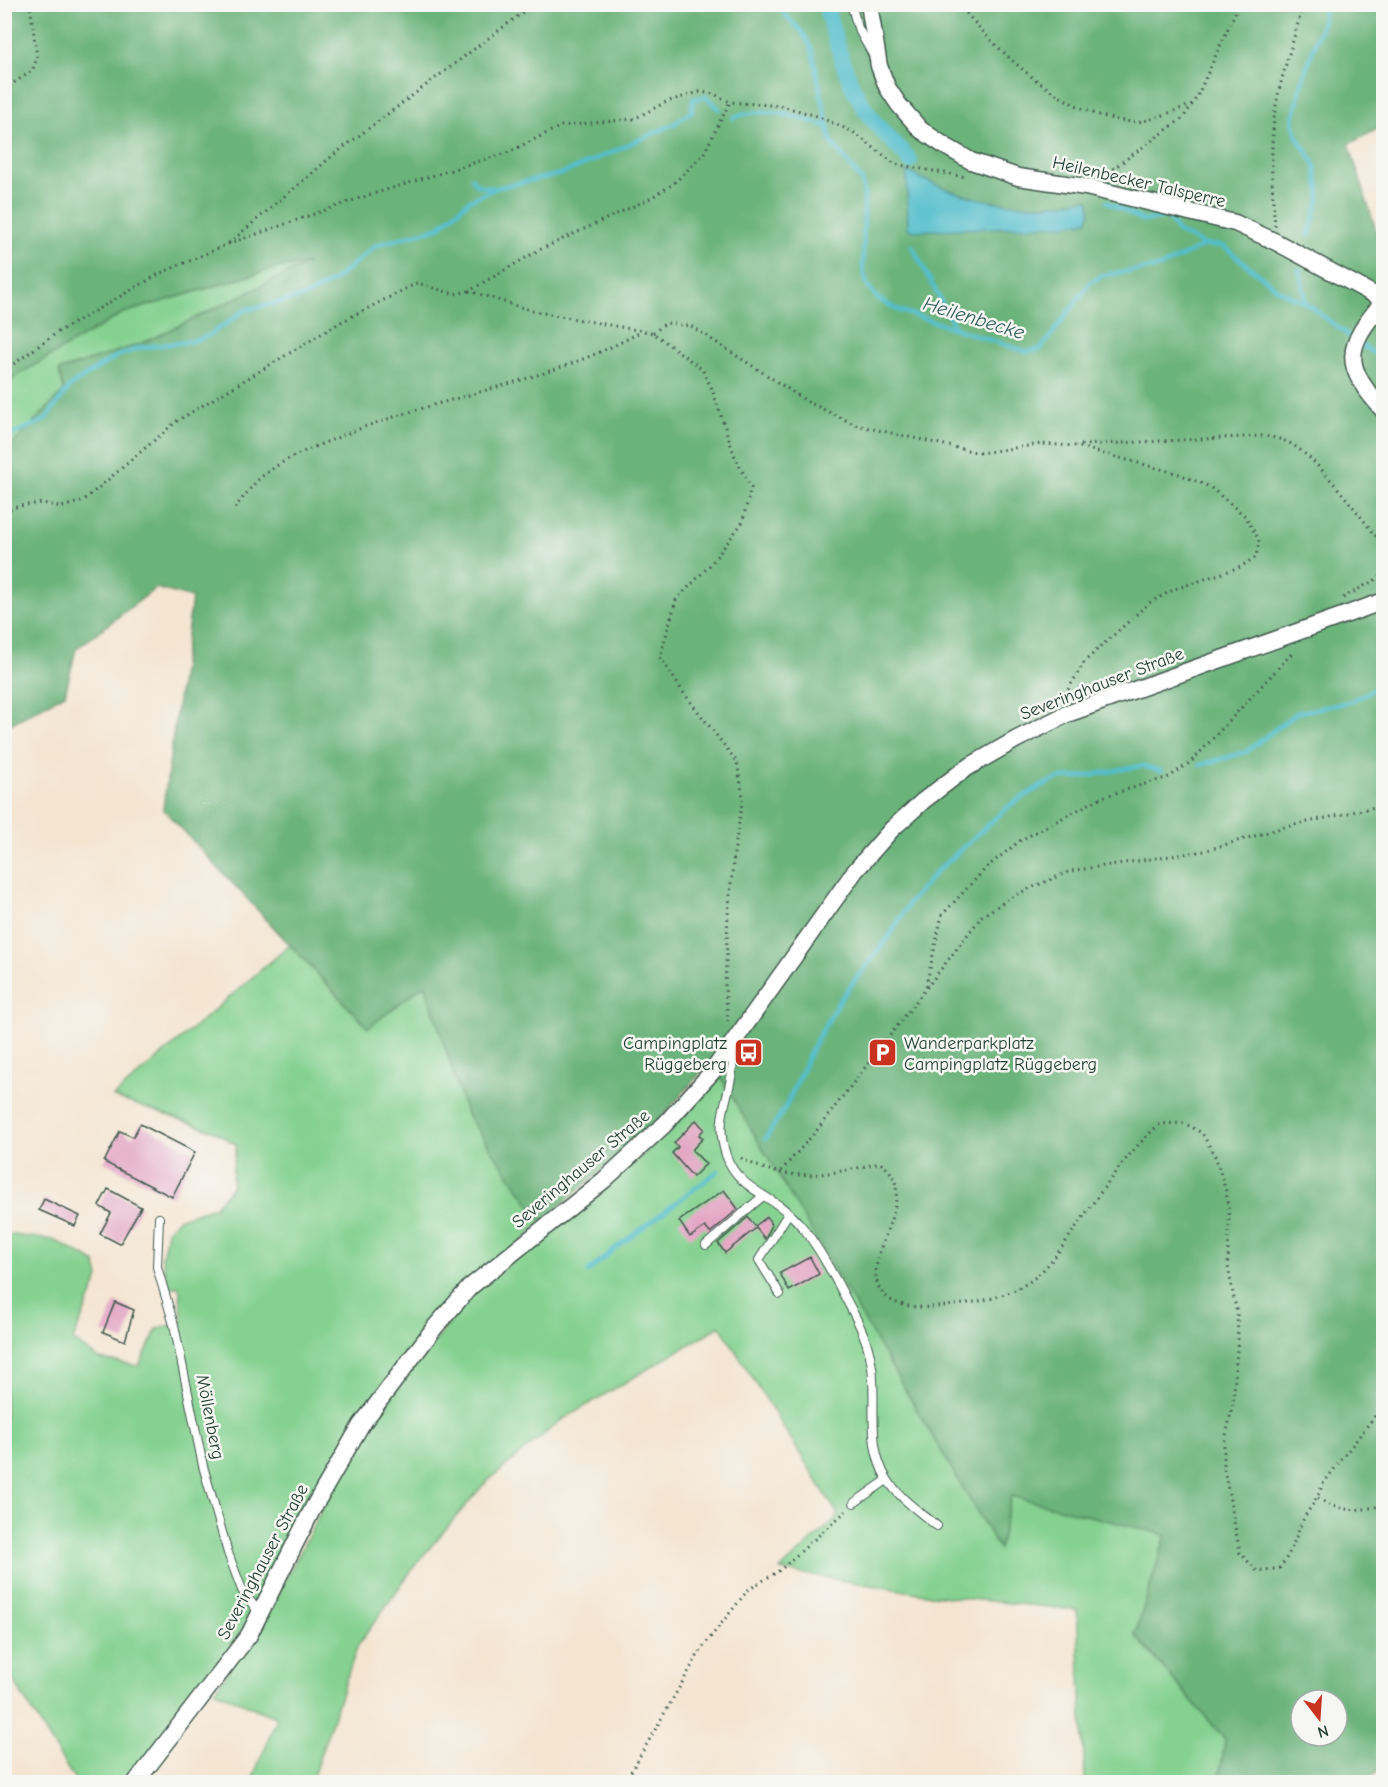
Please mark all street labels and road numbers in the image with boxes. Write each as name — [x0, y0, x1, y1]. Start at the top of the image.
street label: Heilenbecker Talsperre — [1050, 152, 1228, 212]
street label: Severinghauser Straße — [1017, 643, 1187, 725]
street label: Severinghauser Straße — [508, 1105, 654, 1233]
street label: Möllenberg — [191, 1373, 229, 1461]
street label: Severinghauser Straße — [213, 1481, 313, 1643]

